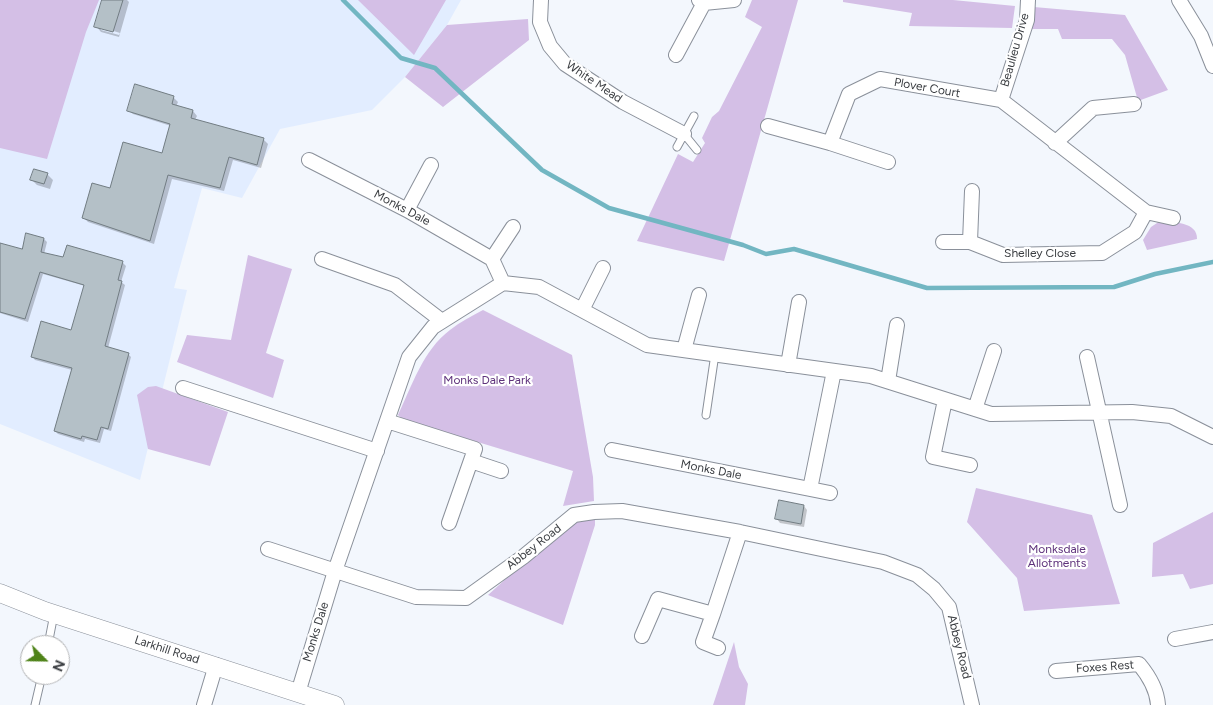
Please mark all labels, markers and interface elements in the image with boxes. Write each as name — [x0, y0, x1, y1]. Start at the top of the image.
street label: Beaulieu Drive — [998, 11, 1032, 89]
street label: White Mead — [563, 58, 625, 106]
street label: Plover Court — [893, 75, 961, 101]
street label: Monks Dale — [371, 187, 433, 229]
street label: Shelley Close — [1004, 246, 1076, 260]
park label: Monks Dale Park — [443, 373, 531, 387]
street label: Monks Dale — [679, 457, 743, 483]
street label: Abbey Road — [504, 521, 564, 573]
park label: Monksdale Allotments — [1028, 542, 1086, 570]
street label: Monks Dale — [300, 600, 332, 664]
street label: Abbey Road — [944, 613, 974, 681]
street label: Larkhill Road — [133, 633, 201, 667]
north arrow — [20, 635, 70, 685]
text: N — [48, 657, 68, 674]
street label: Foxes Rest — [1075, 658, 1135, 676]

